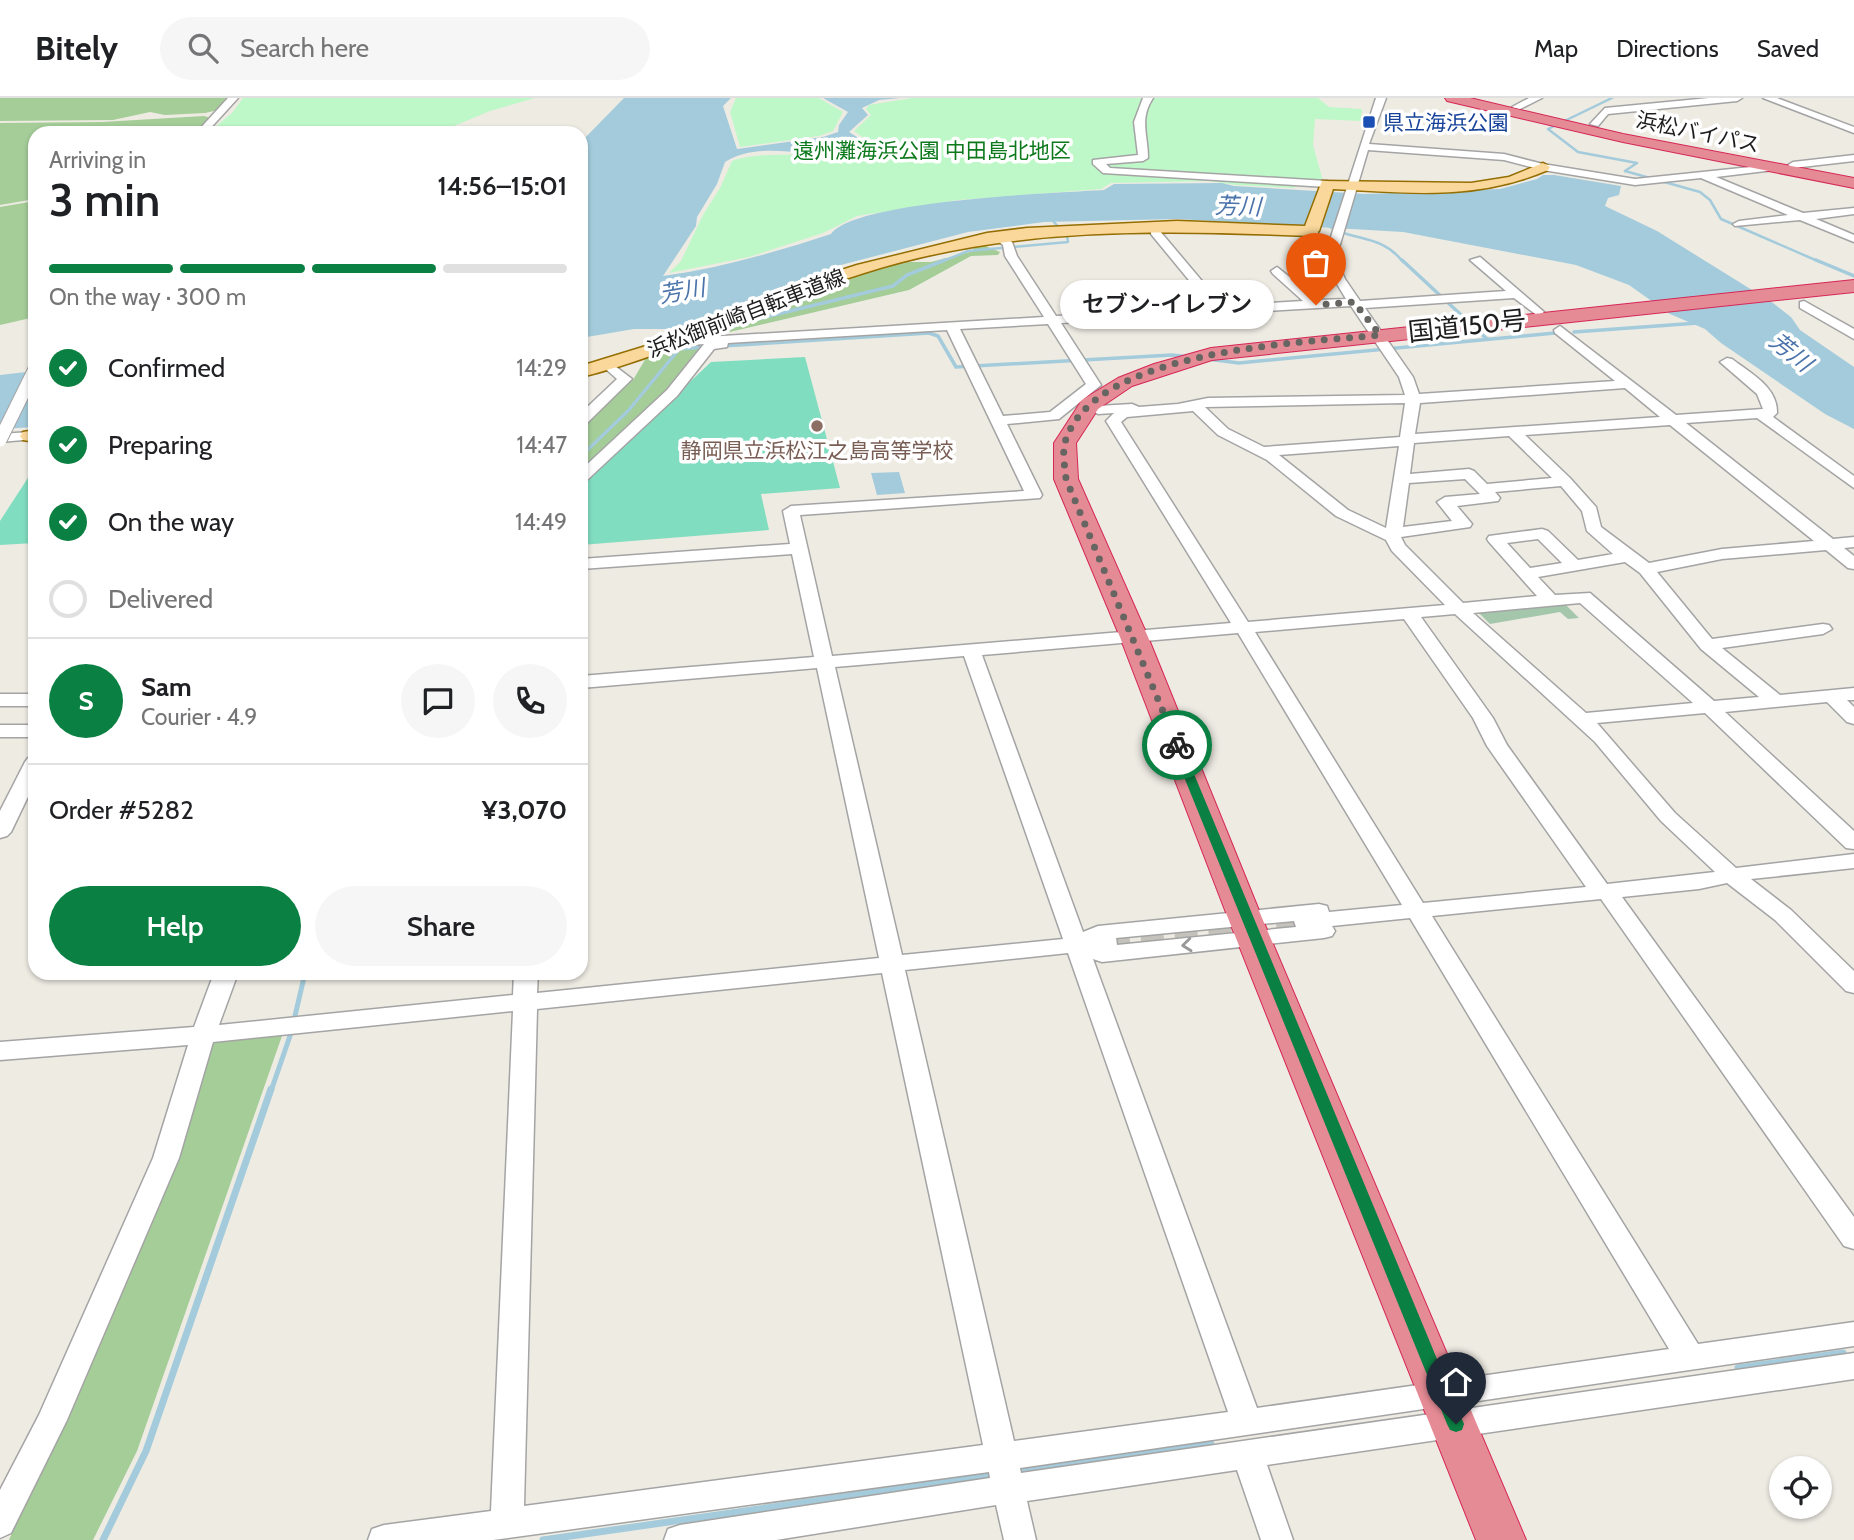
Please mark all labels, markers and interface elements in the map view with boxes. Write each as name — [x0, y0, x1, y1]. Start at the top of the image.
search box — [160, 17, 650, 80]
text: Bitely — [35, 28, 118, 68]
icon: search — [184, 29, 222, 67]
text: Search here — [240, 32, 369, 64]
text: Map — [1534, 34, 1578, 63]
text: Directions — [1616, 34, 1719, 63]
text: Saved — [1757, 34, 1819, 63]
street label: 浜松バイパス — [1634, 107, 1762, 157]
place label: 県立海浜公園 — [1383, 110, 1509, 135]
marker: 県立海浜公園 — [1361, 114, 1377, 130]
park label: 遠州灘海浜公園 中田島北地区 — [793, 138, 1071, 163]
text: Arriving in — [49, 146, 146, 174]
text: 14:56–15:01 — [438, 170, 567, 202]
text: 3 min — [49, 172, 160, 228]
water label: 芳川 — [1215, 191, 1264, 221]
pin — [1286, 233, 1346, 305]
icon: bag — [1297, 244, 1335, 282]
street label: 浜松御前崎自転車道線 — [643, 264, 849, 362]
water label: 芳川 — [657, 273, 710, 309]
callout: セブン-イレブン — [1060, 280, 1274, 330]
text: On the way · 300 m — [49, 283, 246, 311]
text: セブン-イレブン — [1082, 290, 1252, 318]
street label: 国道150号 — [1406, 304, 1528, 348]
water label: 芳川 — [1764, 327, 1820, 379]
icon: check — [49, 349, 87, 387]
text: Confirmed — [108, 352, 225, 384]
text: 14:29 — [516, 354, 567, 382]
marker: 静岡県立浜松江之島高等学校 — [809, 418, 825, 434]
icon: check — [49, 426, 87, 464]
text: Preparing — [108, 429, 212, 461]
text: 14:47 — [517, 431, 567, 459]
place label: 静岡県立浜松江之島高等学校 — [681, 438, 954, 463]
icon: check — [49, 503, 87, 541]
text: On the way — [108, 506, 234, 538]
text: 14:49 — [515, 508, 567, 536]
text: Delivered — [108, 583, 213, 615]
button: chat — [401, 664, 475, 738]
button: phone — [493, 664, 567, 738]
text: Sam — [141, 671, 192, 703]
text: S — [78, 685, 94, 717]
text: Courier · 4.9 — [141, 703, 257, 731]
courier — [1142, 710, 1212, 780]
icon: bike — [1158, 726, 1196, 764]
text: Order #5282 — [49, 794, 194, 826]
text: ¥3,070 — [482, 794, 567, 826]
button: Help — [49, 886, 301, 966]
button: Share — [315, 886, 567, 966]
one-way arrow — [1181, 937, 1192, 952]
pin — [1426, 1352, 1486, 1424]
icon: home — [1437, 1363, 1475, 1401]
map controls — [1769, 1456, 1832, 1519]
button: locate — [1769, 1456, 1832, 1519]

